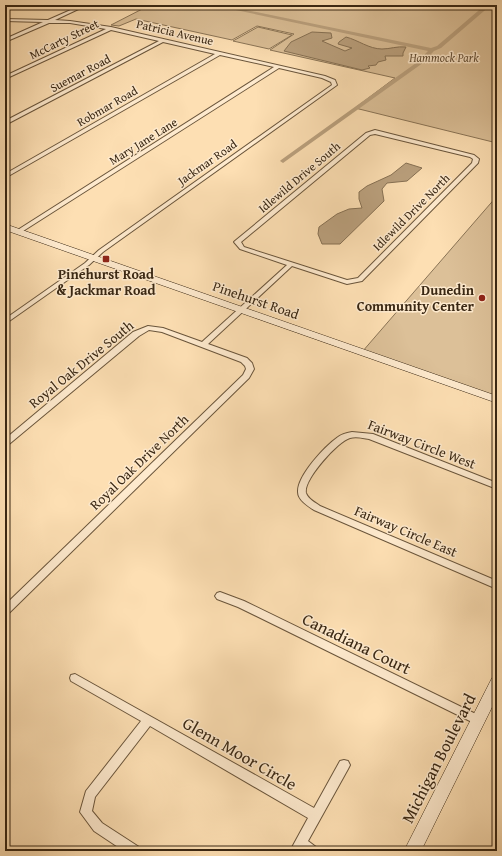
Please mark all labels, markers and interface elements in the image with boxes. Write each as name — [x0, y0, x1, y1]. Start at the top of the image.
street label: McCarty Street — [26, 14, 102, 63]
street label: Patricia Avenue — [135, 15, 216, 49]
park label: Hammock Park — [408, 49, 479, 66]
street label: Suemar Road — [47, 50, 114, 96]
street label: Robmar Road — [74, 81, 141, 130]
street label: Mary Jane Lane — [106, 113, 181, 169]
street label: Jackmar Road — [172, 135, 241, 190]
street label: Idlewild Drive South — [254, 137, 344, 216]
street label: Idlewild Drive North — [369, 169, 454, 254]
marker: Pinehurst Road & Jackmar Road — [101, 254, 111, 264]
place label: Pinehurst Road & Jackmar Road — [56, 264, 156, 300]
street label: Pinehurst Road — [210, 276, 302, 324]
place label: Dunedin Community Center — [357, 280, 475, 316]
marker: Dunedin Community Center — [477, 293, 487, 303]
street label: Royal Oak Drive South — [24, 315, 138, 413]
street label: Royal Oak Drive North — [85, 409, 193, 514]
street label: Fairway Circle West — [365, 414, 479, 474]
street label: Fairway Circle East — [352, 500, 461, 562]
street label: Canadiana Court — [298, 606, 416, 680]
street label: Michigan Boulevard — [395, 689, 481, 827]
street label: Glenn Moor Circle — [178, 710, 302, 796]

